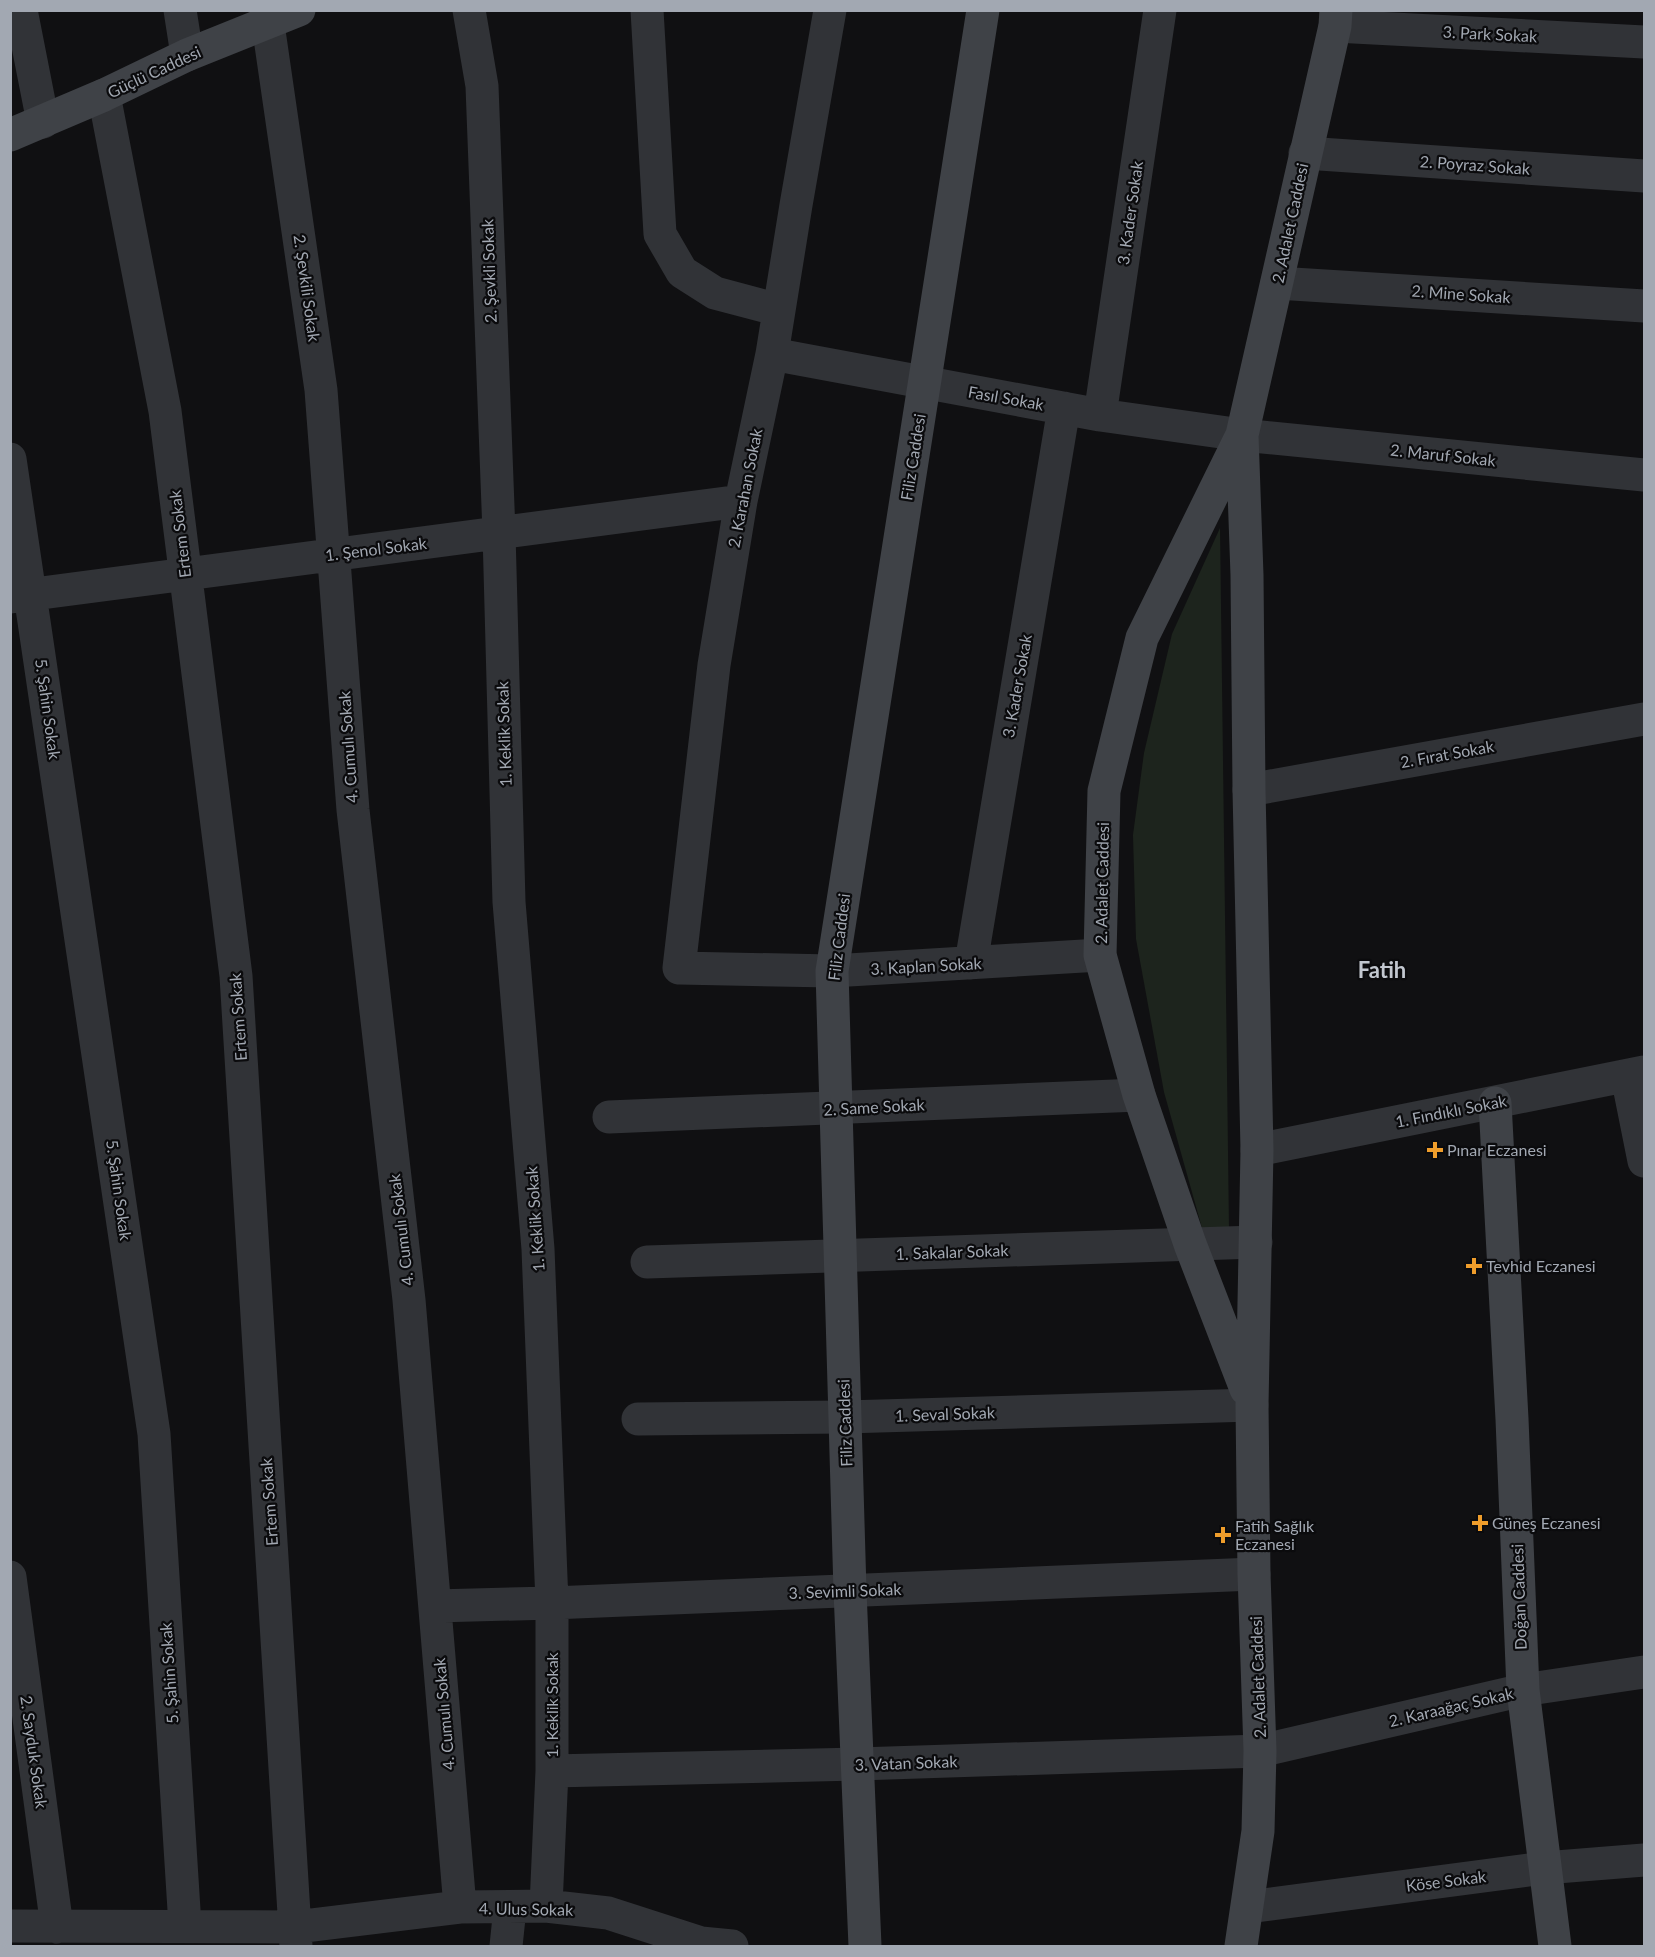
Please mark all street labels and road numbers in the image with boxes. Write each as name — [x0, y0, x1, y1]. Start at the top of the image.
street label: 3. Park Sokak — [1442, 22, 1539, 46]
street label: Güçlü Caddesi — [104, 42, 203, 101]
street label: 2. Poyraz Sokak — [1419, 151, 1532, 178]
street label: 3. Kader Sokak — [1113, 159, 1146, 266]
street label: 2. Adalet Caddesi — [1268, 161, 1311, 285]
street label: 2. Şevkli Sokak — [477, 218, 500, 323]
street label: 2. Şevkili Sokak — [291, 233, 325, 344]
street label: 2. Mine Sokak — [1411, 281, 1512, 306]
street label: Fasıl Sokak — [967, 382, 1046, 414]
street label: Filiz Caddesi — [896, 412, 929, 502]
street label: 2. Karahan Sokak — [724, 426, 766, 549]
street label: 2. Maruf Sokak — [1389, 440, 1498, 470]
street label: Ertem Sokak — [165, 488, 194, 579]
street label: 1. Şenol Sokak — [324, 533, 429, 564]
street label: 3. Kader Sokak — [998, 632, 1035, 739]
street label: 5. Şahin Sokak — [32, 657, 65, 761]
street label: 1. Keklik Sokak — [492, 680, 515, 787]
street label: 4. Cumulı Sokak — [334, 689, 361, 804]
street label: 2. Fırat Sokak — [1399, 736, 1496, 771]
street label: 2. Adalet Caddesi — [1091, 822, 1112, 944]
street label: Filiz Caddesi — [824, 892, 853, 982]
street label: 3. Kaplan Sokak — [870, 953, 983, 978]
street label: Ertem Sokak — [225, 972, 250, 1062]
street label: 1. Fındıklı Sokak — [1394, 1090, 1509, 1131]
street label: 2. Same Sokak — [823, 1094, 926, 1119]
street label: 5. Şahin Sokak — [103, 1138, 136, 1242]
street label: 1. Keklik Sokak — [521, 1165, 548, 1272]
street label: 4. Cumulı Sokak — [384, 1172, 417, 1287]
street label: 1. Sakalar Sokak — [895, 1240, 1010, 1263]
street label: Filiz Caddesi — [833, 1379, 856, 1467]
street label: 1. Seval Sokak — [895, 1402, 996, 1425]
street label: Ertem Sokak — [256, 1457, 281, 1547]
street label: Doğan Caddesi — [1507, 1544, 1530, 1650]
street label: 3. Sevimli Sokak — [788, 1579, 903, 1602]
street label: 2. Adalet Caddesi — [1246, 1616, 1269, 1738]
street label: 5. Şahin Sokak — [155, 1621, 182, 1724]
street label: 1. Keklik Sokak — [542, 1651, 561, 1758]
street label: 4. Cumulı Sokak — [429, 1656, 458, 1771]
street label: 2. Karaağaç Sokak — [1387, 1683, 1516, 1730]
street label: 2. Sayduk Sokak — [17, 1694, 52, 1810]
street label: 3. Vatan Sokak — [854, 1751, 959, 1774]
street label: Köse Sokak — [1405, 1866, 1488, 1895]
street label: 4. Ulus Sokak — [479, 1898, 574, 1919]

